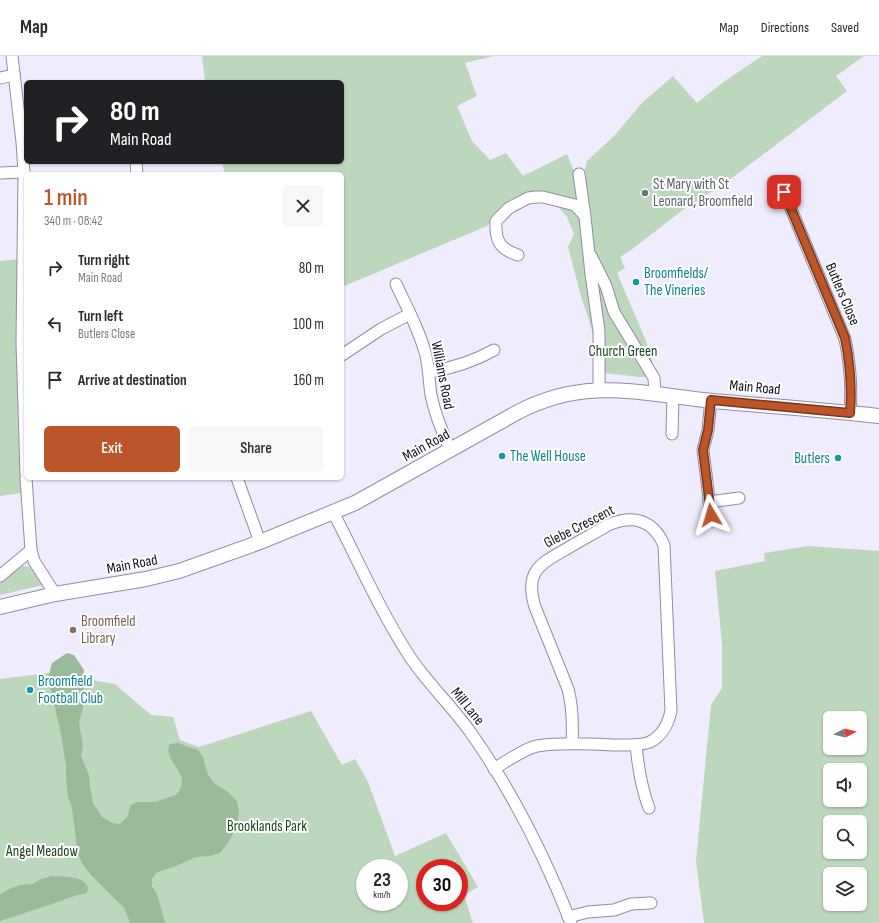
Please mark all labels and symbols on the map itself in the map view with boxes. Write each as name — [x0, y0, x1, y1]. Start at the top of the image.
place label: St Mary with St Leonard, Broomfield — [653, 175, 753, 211]
pin — [767, 175, 801, 209]
marker: St Mary with St Leonard, Broomfield — [640, 188, 650, 198]
street label: Butlers Close — [821, 260, 864, 328]
place label: Broomfields/ The Vineries — [644, 264, 709, 300]
marker: Broomfields/ The Vineries — [631, 277, 641, 287]
street label: Williams Road — [427, 339, 458, 411]
park label: Church Green — [589, 342, 657, 361]
street label: Main Road — [729, 376, 781, 399]
street label: Main Road — [399, 425, 453, 466]
place label: The Well House — [510, 447, 586, 466]
place label: Butlers — [794, 449, 830, 468]
marker: The Well House — [497, 451, 507, 461]
marker: Butlers — [833, 453, 843, 463]
position arrow — [690, 494, 732, 536]
street label: Glebe Crescent — [541, 500, 618, 552]
street label: Main Road — [105, 550, 159, 579]
place label: Broomfield Library — [81, 612, 135, 648]
marker: Broomfield Library — [68, 625, 78, 635]
place label: Broomfield Football Club — [38, 672, 103, 708]
street label: Mill Lane — [447, 683, 489, 729]
marker: Broomfield Football Club — [25, 685, 35, 695]
north arrow — [823, 711, 867, 755]
park label: Brooklands Park — [227, 817, 307, 836]
park label: Angel Meadow — [5, 842, 78, 861]
speed limit sign: 30 — [416, 859, 468, 911]

